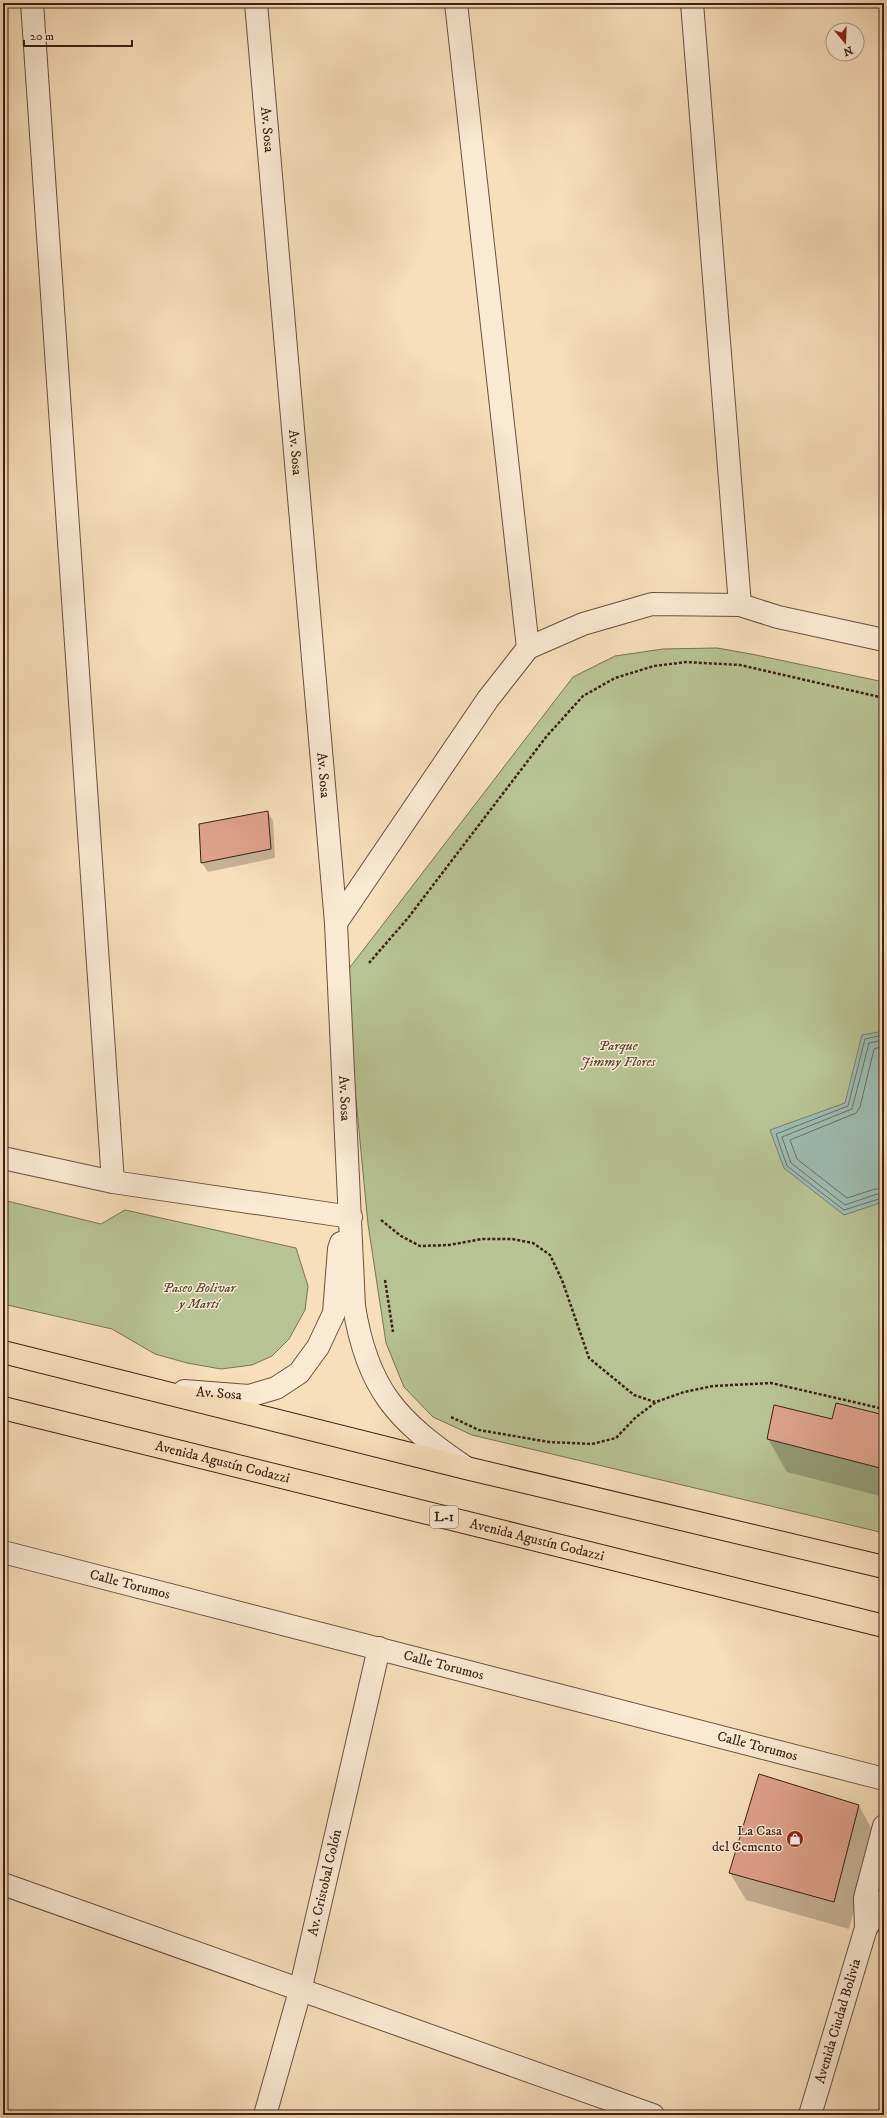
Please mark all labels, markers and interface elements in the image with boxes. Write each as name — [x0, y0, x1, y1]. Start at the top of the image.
scale bar — [24, 22, 132, 48]
north arrow — [825, 22, 865, 62]
text: 20 m — [30, 29, 54, 44]
text: N — [841, 42, 854, 59]
street label: Av. Sosa — [256, 106, 278, 153]
street label: Av. Sosa — [284, 429, 306, 476]
street label: Av. Sosa — [312, 752, 334, 799]
park label: Parque Jimmy Flores — [581, 1037, 656, 1071]
street label: Av. Sosa — [334, 1075, 354, 1122]
park label: Paseo Bolivar y Martí — [162, 1279, 237, 1313]
street label: Av. Sosa — [195, 1383, 242, 1404]
street label: Avenida Agustín Codazzi — [153, 1437, 292, 1488]
road number: L-1 — [430, 1506, 458, 1528]
street label: Avenida Agustín Codazzi — [468, 1515, 606, 1566]
street label: Calle Torumos — [88, 1566, 172, 1604]
street label: Calle Torumos — [402, 1647, 486, 1685]
street label: Calle Torumos — [715, 1727, 800, 1765]
place label: La Casa del Cemento — [712, 1822, 782, 1856]
street label: Av. Cristobal Colón — [304, 1827, 346, 1938]
shop icon: La Casa del Cemento — [785, 1829, 805, 1849]
street label: Avenida Ciudad Bolivia — [811, 1957, 865, 2086]

